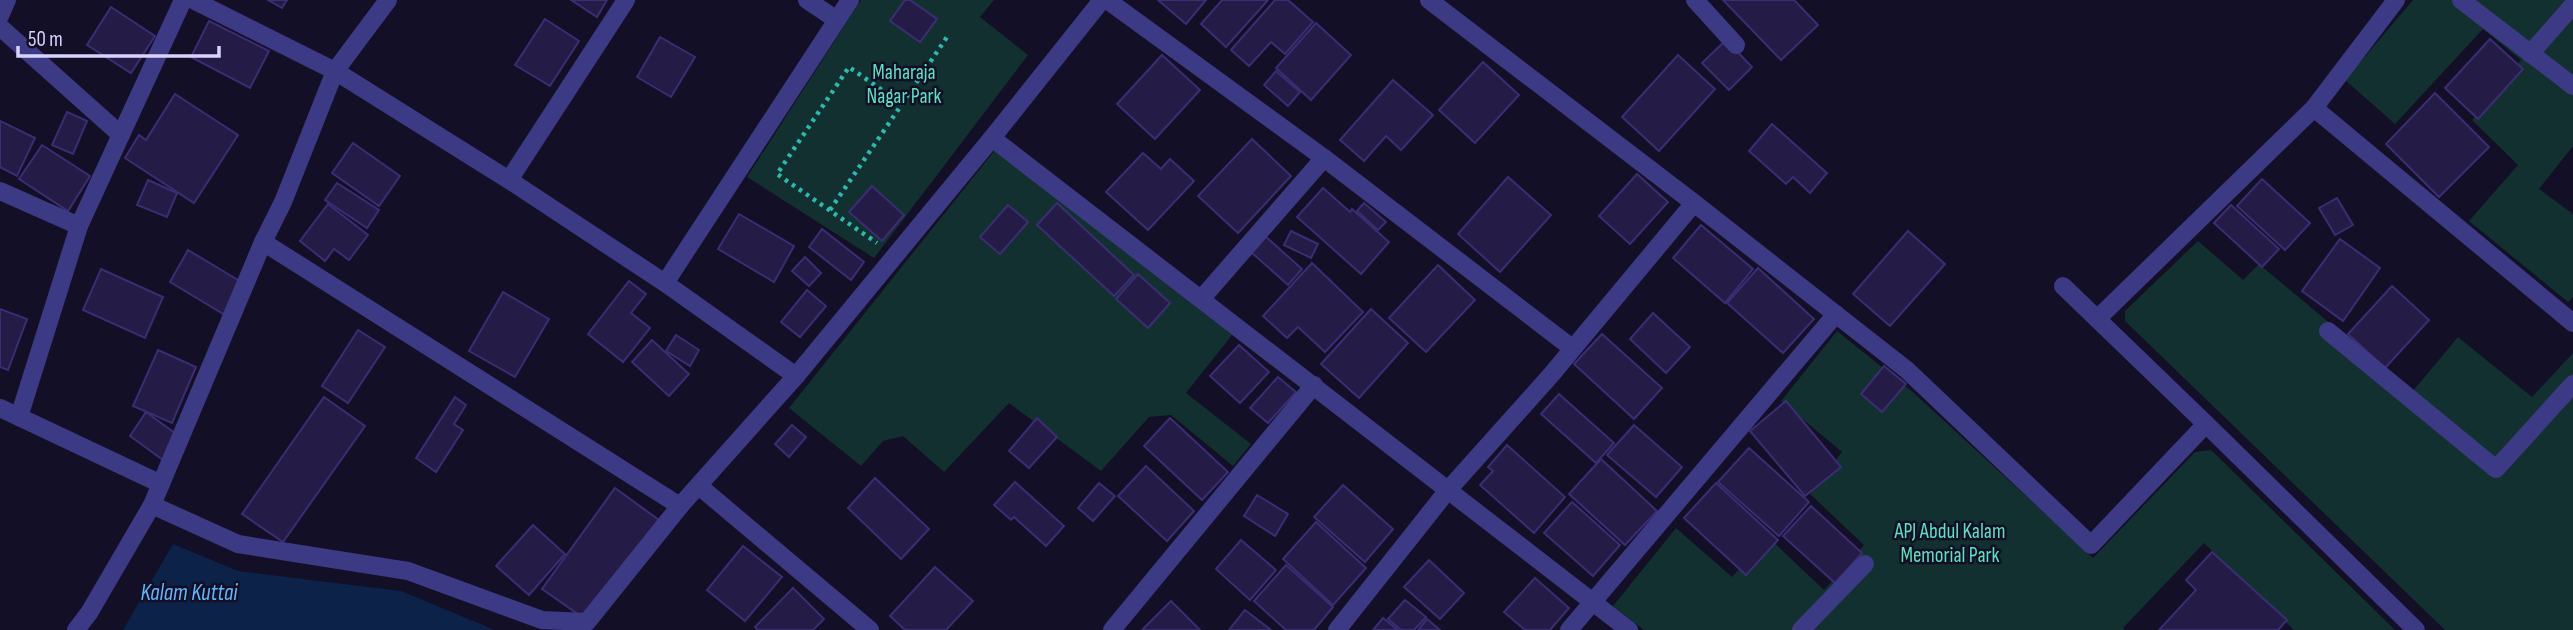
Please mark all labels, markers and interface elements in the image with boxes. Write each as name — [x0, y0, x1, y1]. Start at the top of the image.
scale bar — [18, 14, 219, 58]
text: 50 m — [28, 27, 63, 52]
park label: Maharaja Nagar Park — [866, 60, 942, 109]
park label: APJ Abdul Kalam Memorial Park — [1894, 519, 2005, 568]
water label: Kalam Kuttai — [140, 579, 238, 607]

